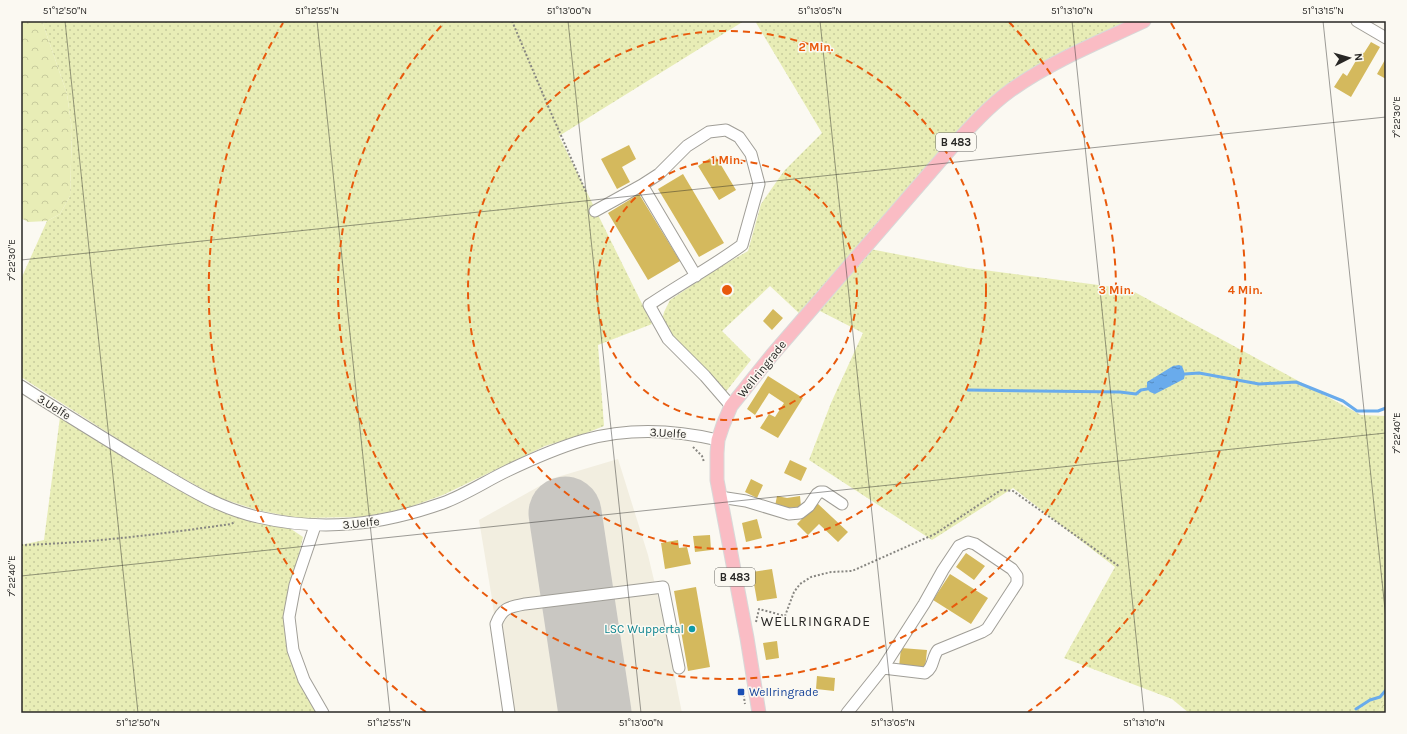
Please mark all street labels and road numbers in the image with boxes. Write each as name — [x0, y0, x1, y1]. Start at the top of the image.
road number: B 483 — [936, 133, 976, 151]
street label: Wellringrade — [735, 338, 789, 400]
street label: 3.Uelfe — [35, 391, 73, 423]
street label: 3.Uelfe — [649, 425, 687, 441]
street label: 3.Uelfe — [342, 514, 380, 532]
road number: B 483 — [715, 568, 755, 586]

